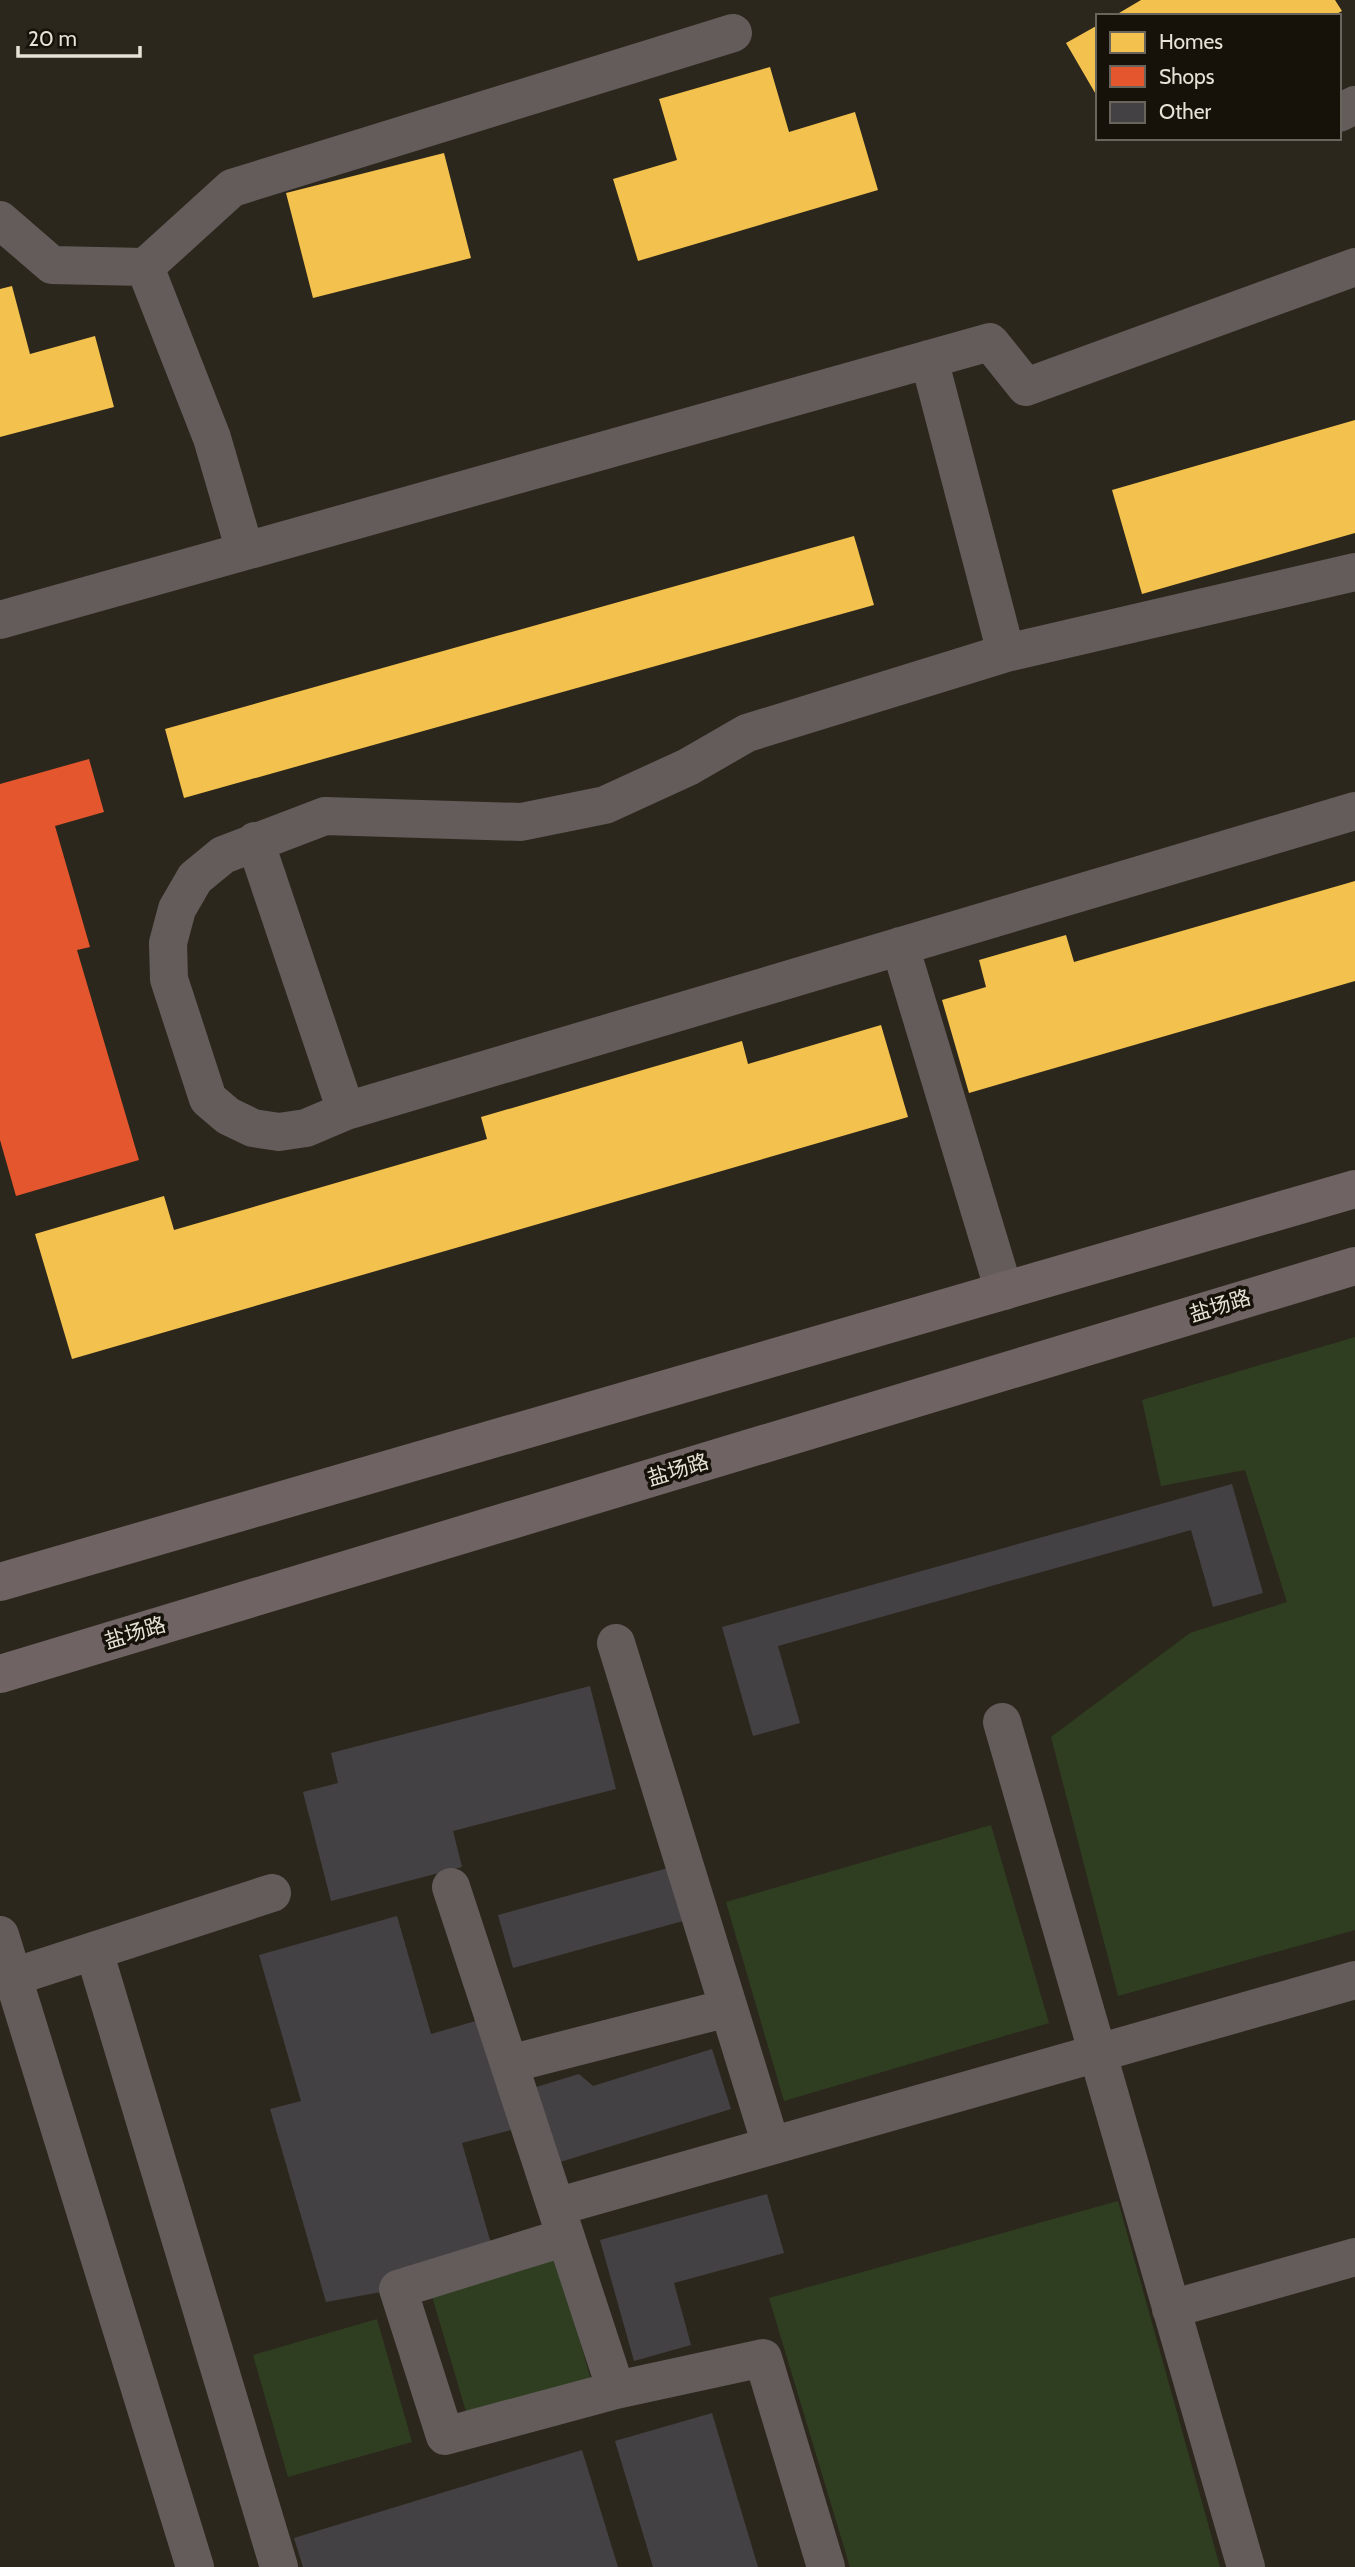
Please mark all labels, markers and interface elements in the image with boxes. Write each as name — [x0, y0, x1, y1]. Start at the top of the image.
scale bar — [18, 14, 140, 58]
legend — [1096, 14, 1341, 140]
text: 20 m — [28, 26, 77, 51]
text: Homes — [1159, 29, 1223, 54]
text: Shops — [1159, 64, 1215, 89]
text: Other — [1159, 99, 1211, 124]
street label: 盐场路 — [1186, 1284, 1254, 1327]
street label: 盐场路 — [644, 1448, 712, 1491]
street label: 盐场路 — [101, 1611, 169, 1654]

